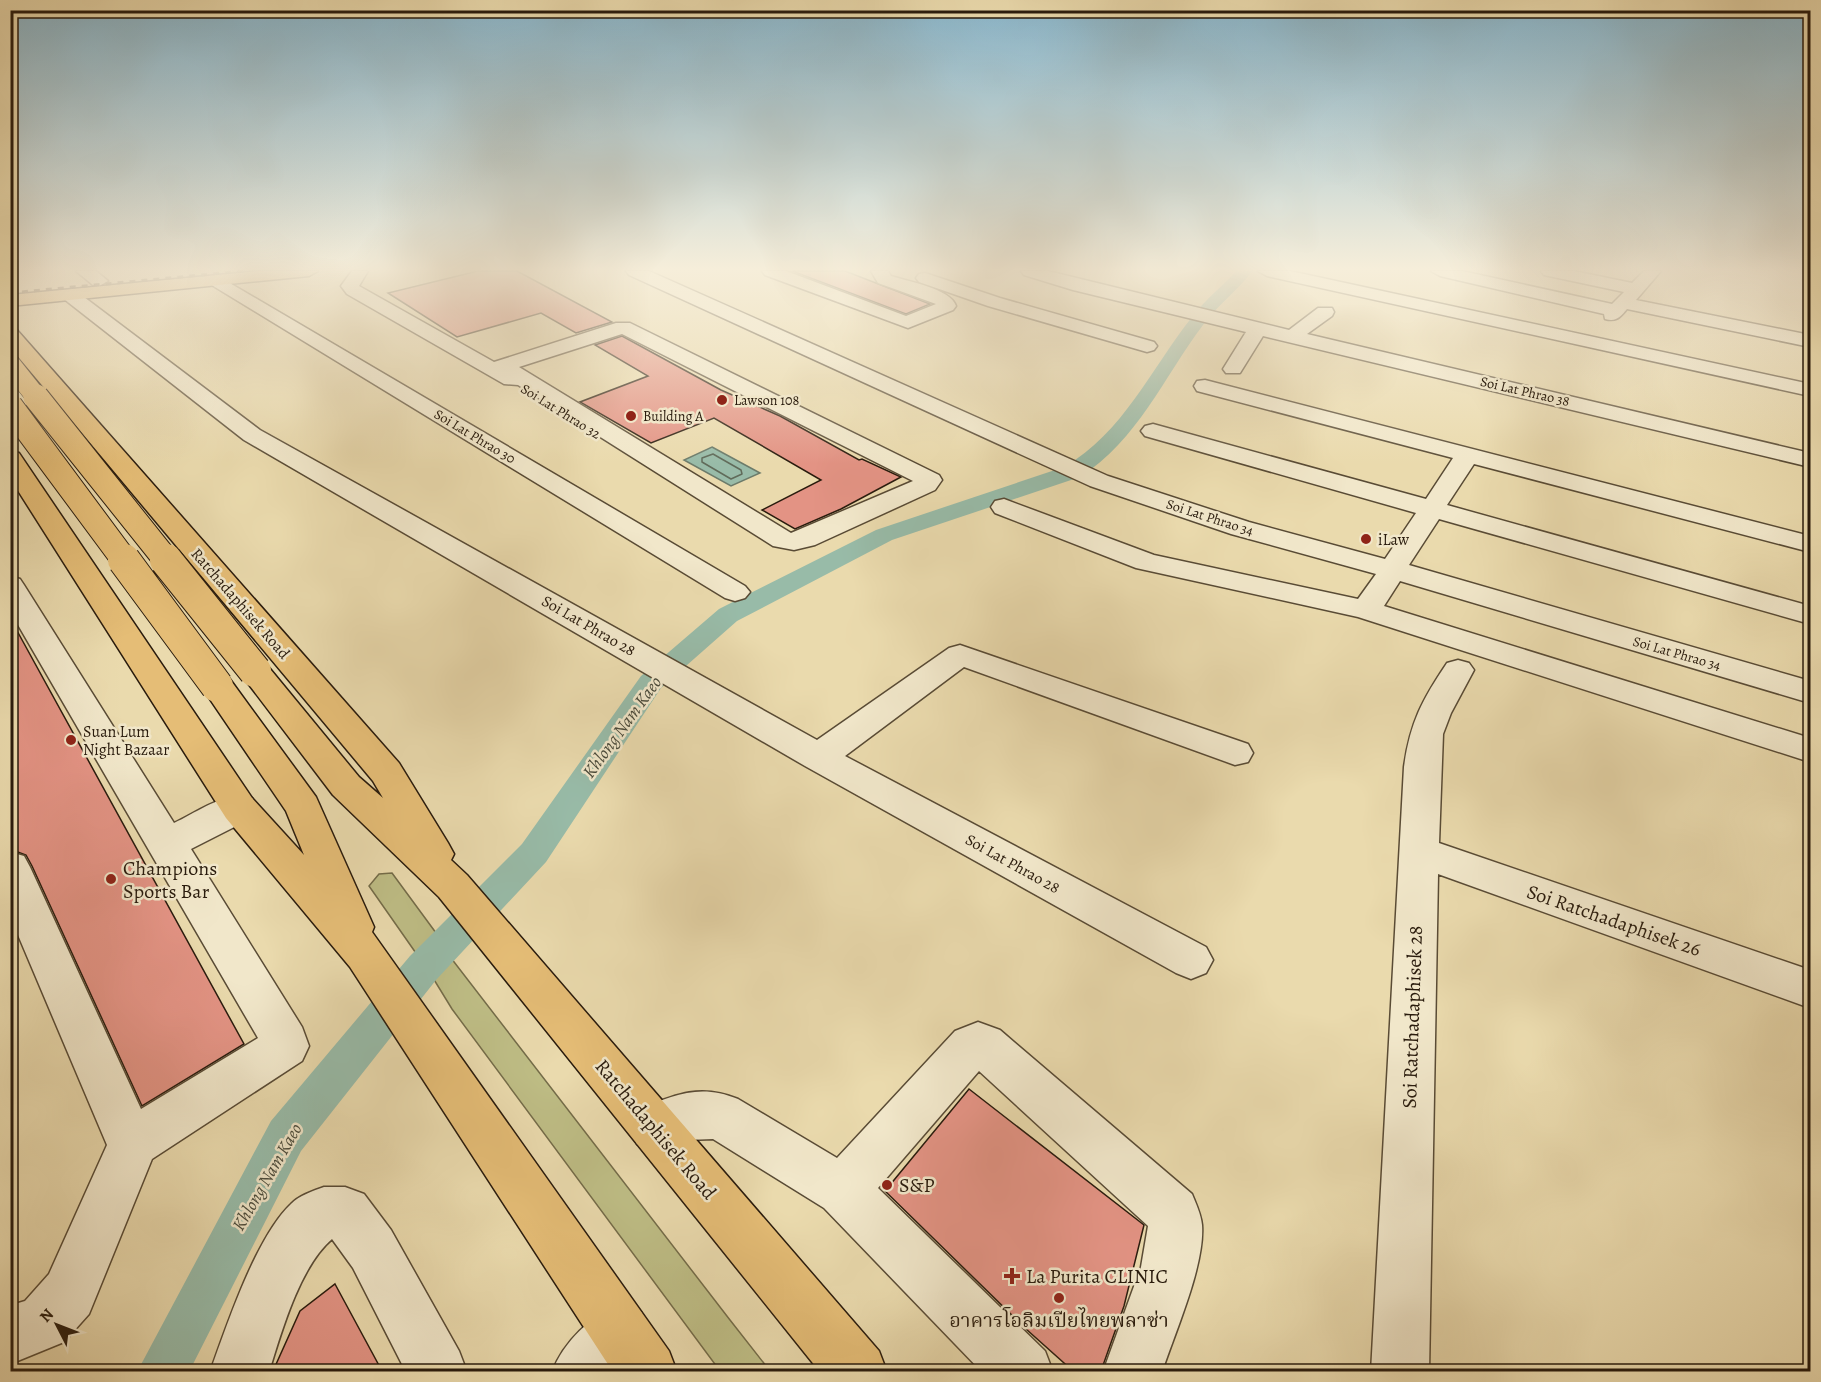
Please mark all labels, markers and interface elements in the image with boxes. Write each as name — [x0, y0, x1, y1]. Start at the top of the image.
street label: Soi Lat Phrao 38 — [1478, 372, 1572, 411]
street label: Soi Lat Phrao 32 — [517, 379, 605, 444]
place label: Lawson 108 — [734, 391, 800, 410]
marker: Lawson 108 — [715, 393, 729, 407]
street label: Soi Lat Phrao 30 — [431, 405, 519, 468]
place label: Building A — [643, 407, 704, 426]
marker: Building A — [624, 409, 638, 423]
street label: Soi Lat Phrao 34 — [1164, 494, 1256, 541]
place label: iLaw — [1378, 529, 1410, 551]
marker: iLaw — [1359, 532, 1373, 546]
street label: Ratchadaphisek Road — [186, 543, 295, 664]
street label: Soi Lat Phrao 28 — [537, 590, 640, 662]
street label: Soi Lat Phrao 34 — [1631, 632, 1723, 675]
water label: Khlong Nam Kaeo — [577, 671, 667, 783]
place label: Suan Lum Night Bazaar — [83, 721, 169, 761]
marker: Suan Lum Night Bazaar — [64, 733, 78, 747]
street label: Soi Lat Phrao 28 — [961, 829, 1064, 899]
place label: Champions Sports Bar — [123, 855, 217, 905]
marker: Champions Sports Bar — [104, 872, 118, 886]
street label: Soi Ratchadaphisek 26 — [1523, 878, 1705, 963]
street label: Soi Ratchadaphisek 28 — [1396, 925, 1429, 1109]
street label: Ratchadaphisek Road — [589, 1053, 723, 1205]
water label: Khlong Nam Kaeo — [227, 1119, 307, 1235]
place label: S&P — [899, 1172, 935, 1199]
marker: S&P — [880, 1178, 894, 1192]
place label: La Purita CLINIC — [1026, 1263, 1168, 1290]
marker: La Purita CLINIC — [1003, 1267, 1021, 1285]
marker: อาคารโอลิมเปียไทยพลาซ่า — [1052, 1291, 1066, 1305]
north arrow — [27, 1295, 87, 1355]
text: N — [35, 1304, 59, 1327]
place label: อาคารโอลิมเปียไทยพลาซ่า — [949, 1306, 1169, 1334]

